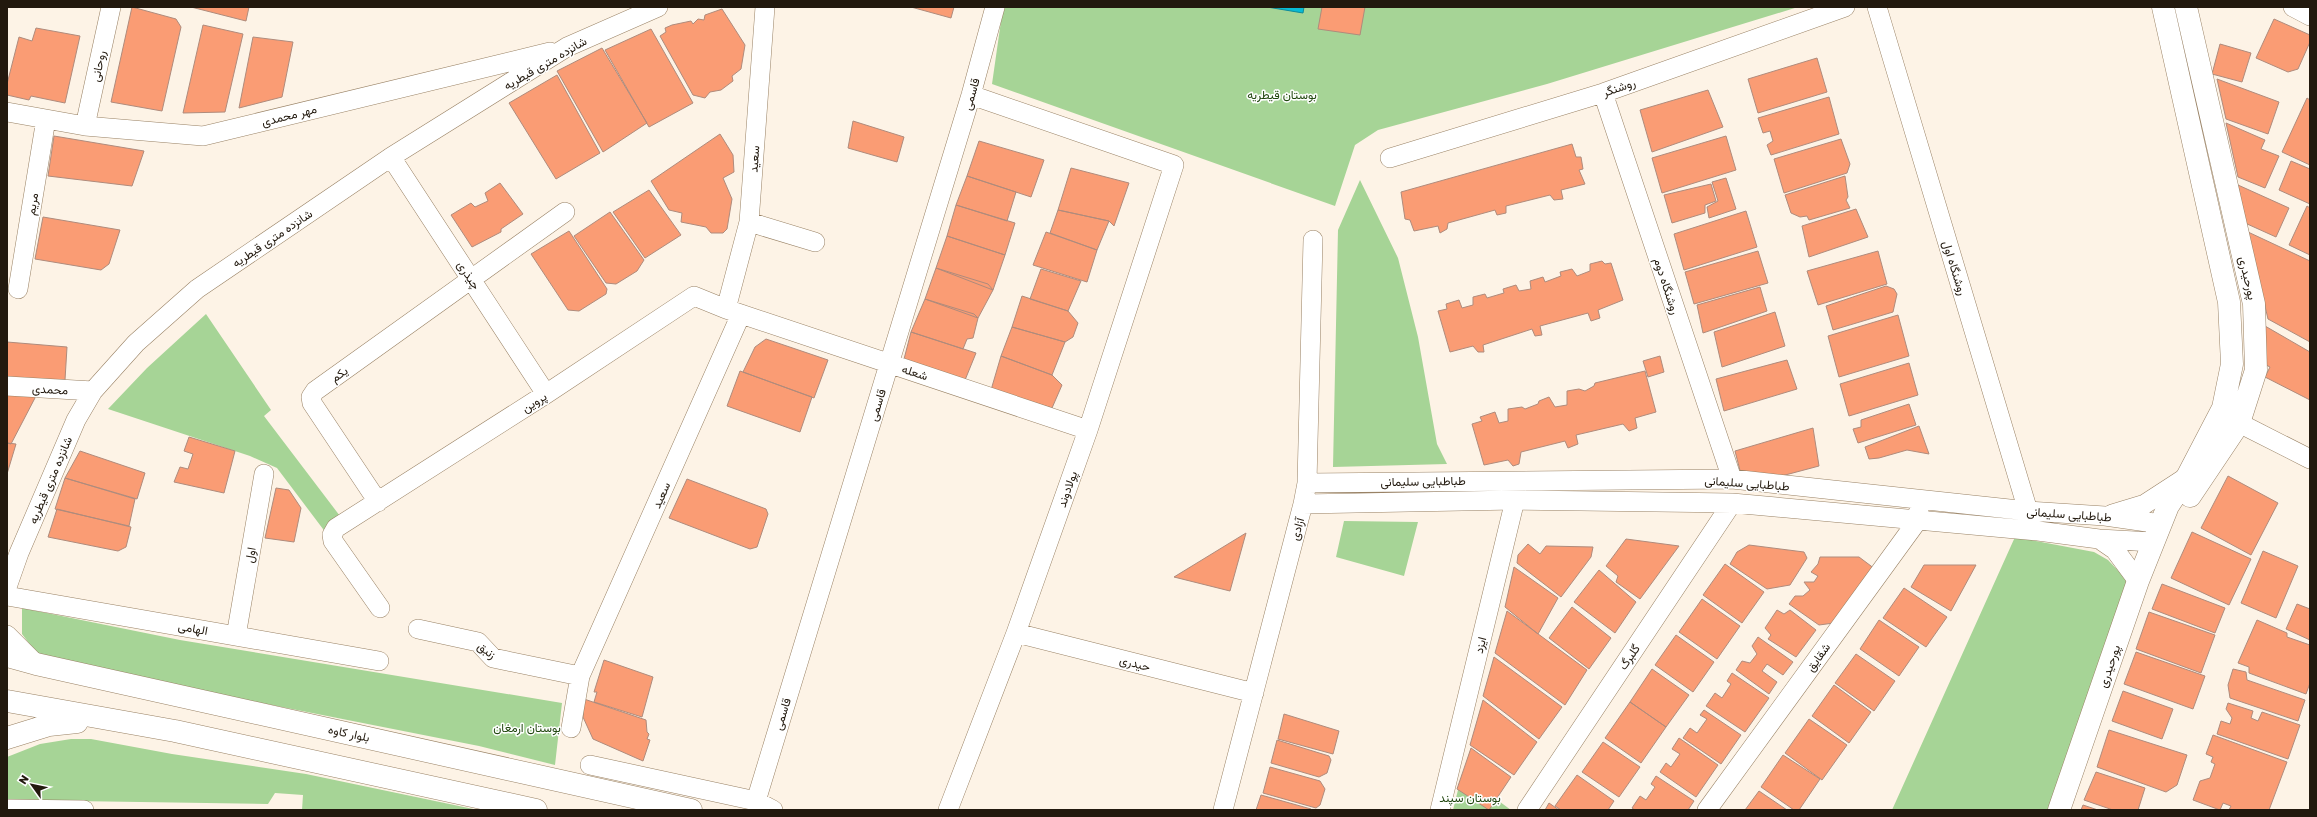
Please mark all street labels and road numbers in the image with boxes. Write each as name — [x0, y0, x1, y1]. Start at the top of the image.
street label: شانزده متری قیطریه — [501, 33, 590, 94]
street label: روحانی — [87, 49, 110, 83]
street label: روشنگر — [1600, 74, 1638, 101]
street label: قاسمی — [959, 76, 984, 112]
street label: مهر محمدی — [260, 101, 318, 130]
street label: سعید — [746, 145, 762, 173]
street label: مریم — [23, 192, 42, 216]
street label: شانزده متری قیطریه — [229, 206, 315, 271]
street label: روشنگاه اول — [1939, 239, 1970, 297]
street label: پورحیدری — [2235, 255, 2260, 301]
street label: روشنگاه دوم — [1650, 256, 1683, 317]
street label: چیذری — [453, 258, 484, 293]
street label: شعله — [900, 361, 930, 383]
street label: یکم — [328, 363, 351, 386]
street label: محمدی — [31, 381, 69, 398]
street label: قاسمی — [865, 387, 890, 423]
street label: پروین — [519, 388, 550, 416]
street label: شانزده متری قیطریه — [25, 434, 76, 526]
street label: پولادوند — [1054, 469, 1081, 509]
street label: طباطبایی سلیمانی — [1380, 473, 1466, 490]
street label: طباطبایی سلیمانی — [1704, 473, 1790, 494]
street label: سعید — [649, 480, 673, 510]
street label: طباطبایی سلیمانی — [2026, 504, 2112, 525]
street label: آزادی — [1287, 515, 1309, 542]
street label: اول — [241, 546, 260, 564]
street label: الهامی — [177, 618, 209, 639]
street label: ایزد — [1471, 635, 1490, 655]
street label: زنبق — [474, 638, 499, 663]
street label: شقایق — [1803, 640, 1834, 675]
street label: گلبرگ — [1615, 641, 1644, 673]
street label: پورحیدری — [2095, 643, 2124, 690]
street label: حیدری — [1118, 652, 1152, 675]
street label: قاسمی — [770, 696, 795, 732]
street label: بلوار کاوه — [327, 721, 371, 746]

